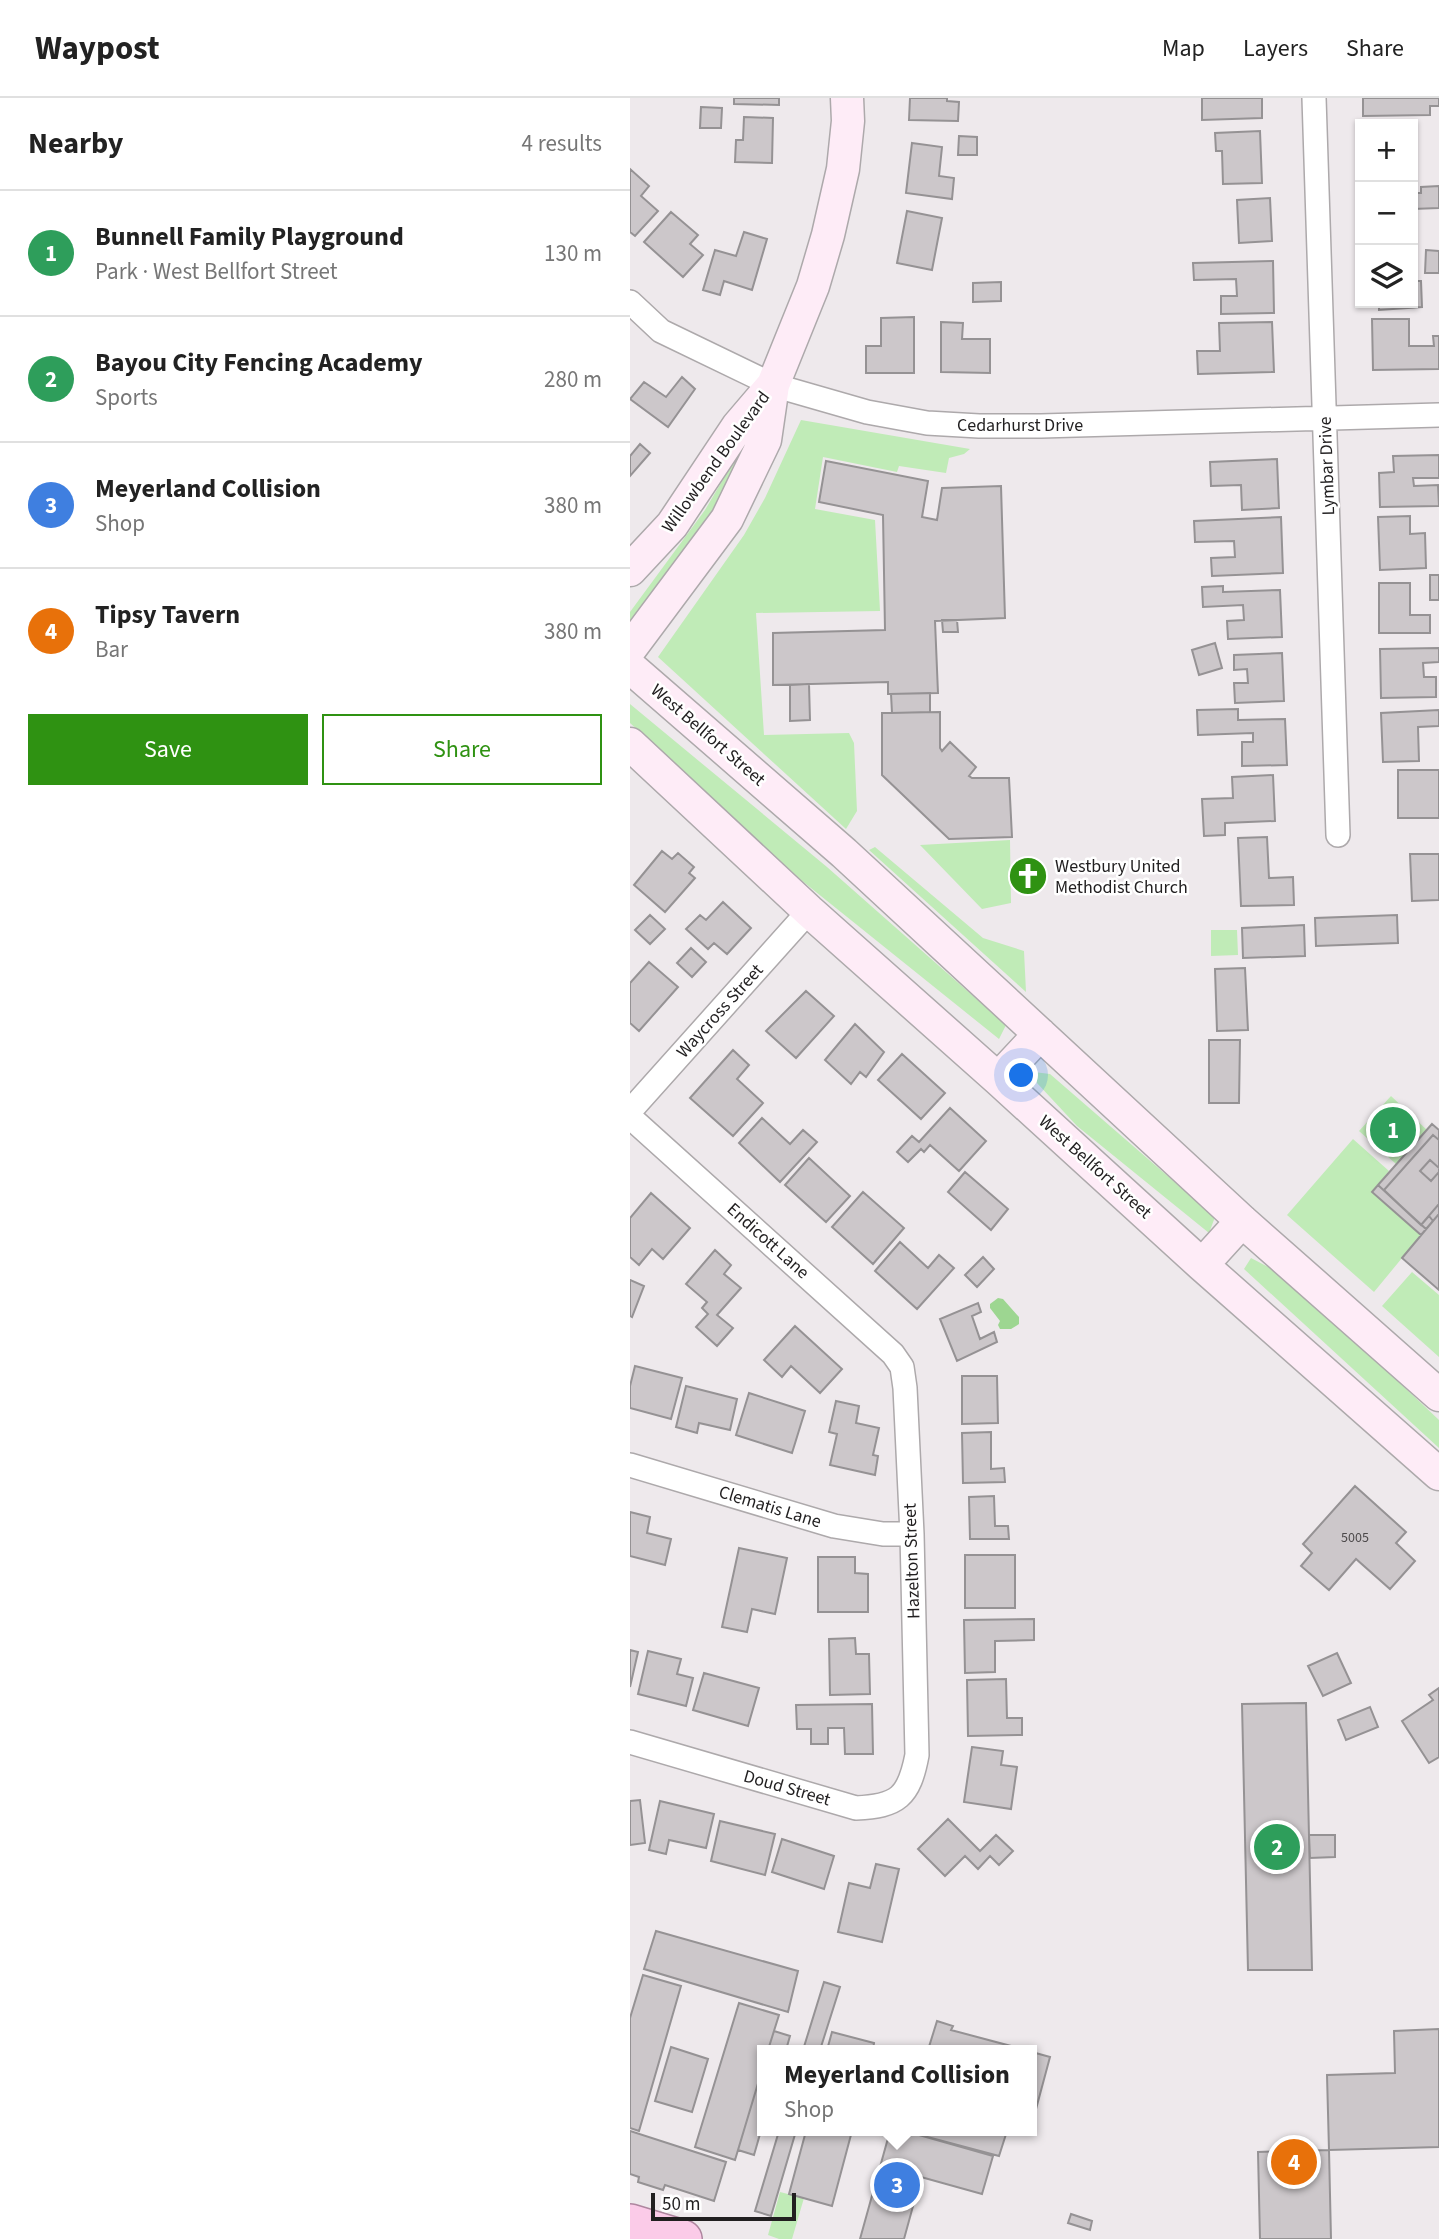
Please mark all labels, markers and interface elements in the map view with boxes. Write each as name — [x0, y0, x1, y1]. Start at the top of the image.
text: Waypost — [35, 25, 160, 72]
text: Map — [1162, 31, 1205, 66]
text: Layers — [1243, 31, 1308, 66]
text: Share — [1346, 31, 1404, 66]
map controls — [1355, 119, 1418, 308]
button: + — [1355, 119, 1418, 182]
text: Nearby — [28, 122, 123, 165]
text: 4 results — [522, 127, 602, 160]
button: − — [1355, 182, 1418, 245]
text: Bunnell Family Playground — [95, 218, 404, 255]
text: 1 — [45, 237, 57, 270]
text: 130 m — [544, 237, 602, 270]
button: layers — [1355, 245, 1418, 308]
text: Park · West Bellfort Street — [95, 255, 338, 288]
text: Bayou City Fencing Academy — [95, 344, 423, 381]
text: 2 — [45, 363, 57, 396]
text: 280 m — [544, 363, 602, 396]
text: Sports — [95, 381, 158, 414]
street label: Willowbend Boulevard — [656, 386, 776, 538]
street label: Cedarhurst Drive — [957, 413, 1083, 438]
street label: Lymbar Drive — [1313, 416, 1341, 516]
text: Meyerland Collision — [95, 470, 321, 507]
text: 3 — [45, 489, 57, 522]
text: 380 m — [544, 489, 602, 522]
text: Shop — [95, 507, 145, 540]
text: Tipsy Tavern — [95, 596, 240, 633]
text: 4 — [45, 615, 57, 648]
text: 380 m — [544, 615, 602, 648]
text: Bar — [95, 633, 128, 666]
street label: West Bellfort Street — [645, 678, 771, 792]
button: Save — [28, 714, 308, 785]
button: Share — [322, 714, 602, 785]
place label: Westbury United Methodist Church — [1055, 854, 1188, 900]
church icon: Westbury United Methodist Church — [1007, 855, 1049, 897]
street label: Waycross Street — [671, 958, 769, 1064]
your location — [1004, 1058, 1038, 1092]
pin: 1 — [1370, 1104, 1416, 1156]
street label: West Bellfort Street — [1033, 1109, 1157, 1225]
street label: Endicott Lane — [721, 1197, 815, 1285]
street label: Clematis Lane — [716, 1480, 824, 1534]
street label: Hazelton Street — [897, 1503, 927, 1619]
house number: 5005 — [1341, 1528, 1369, 1548]
street label: Doud Street — [741, 1764, 833, 1812]
pin: 2 — [1254, 1821, 1300, 1873]
popup — [757, 2045, 1037, 2136]
text: Meyerland Collision — [784, 2056, 1010, 2093]
text: Shop — [784, 2093, 834, 2126]
pin: 4 — [1271, 2136, 1317, 2188]
pin: 3 — [874, 2159, 920, 2211]
scale bar — [651, 2190, 796, 2222]
text: 50 m — [662, 2191, 700, 2218]

